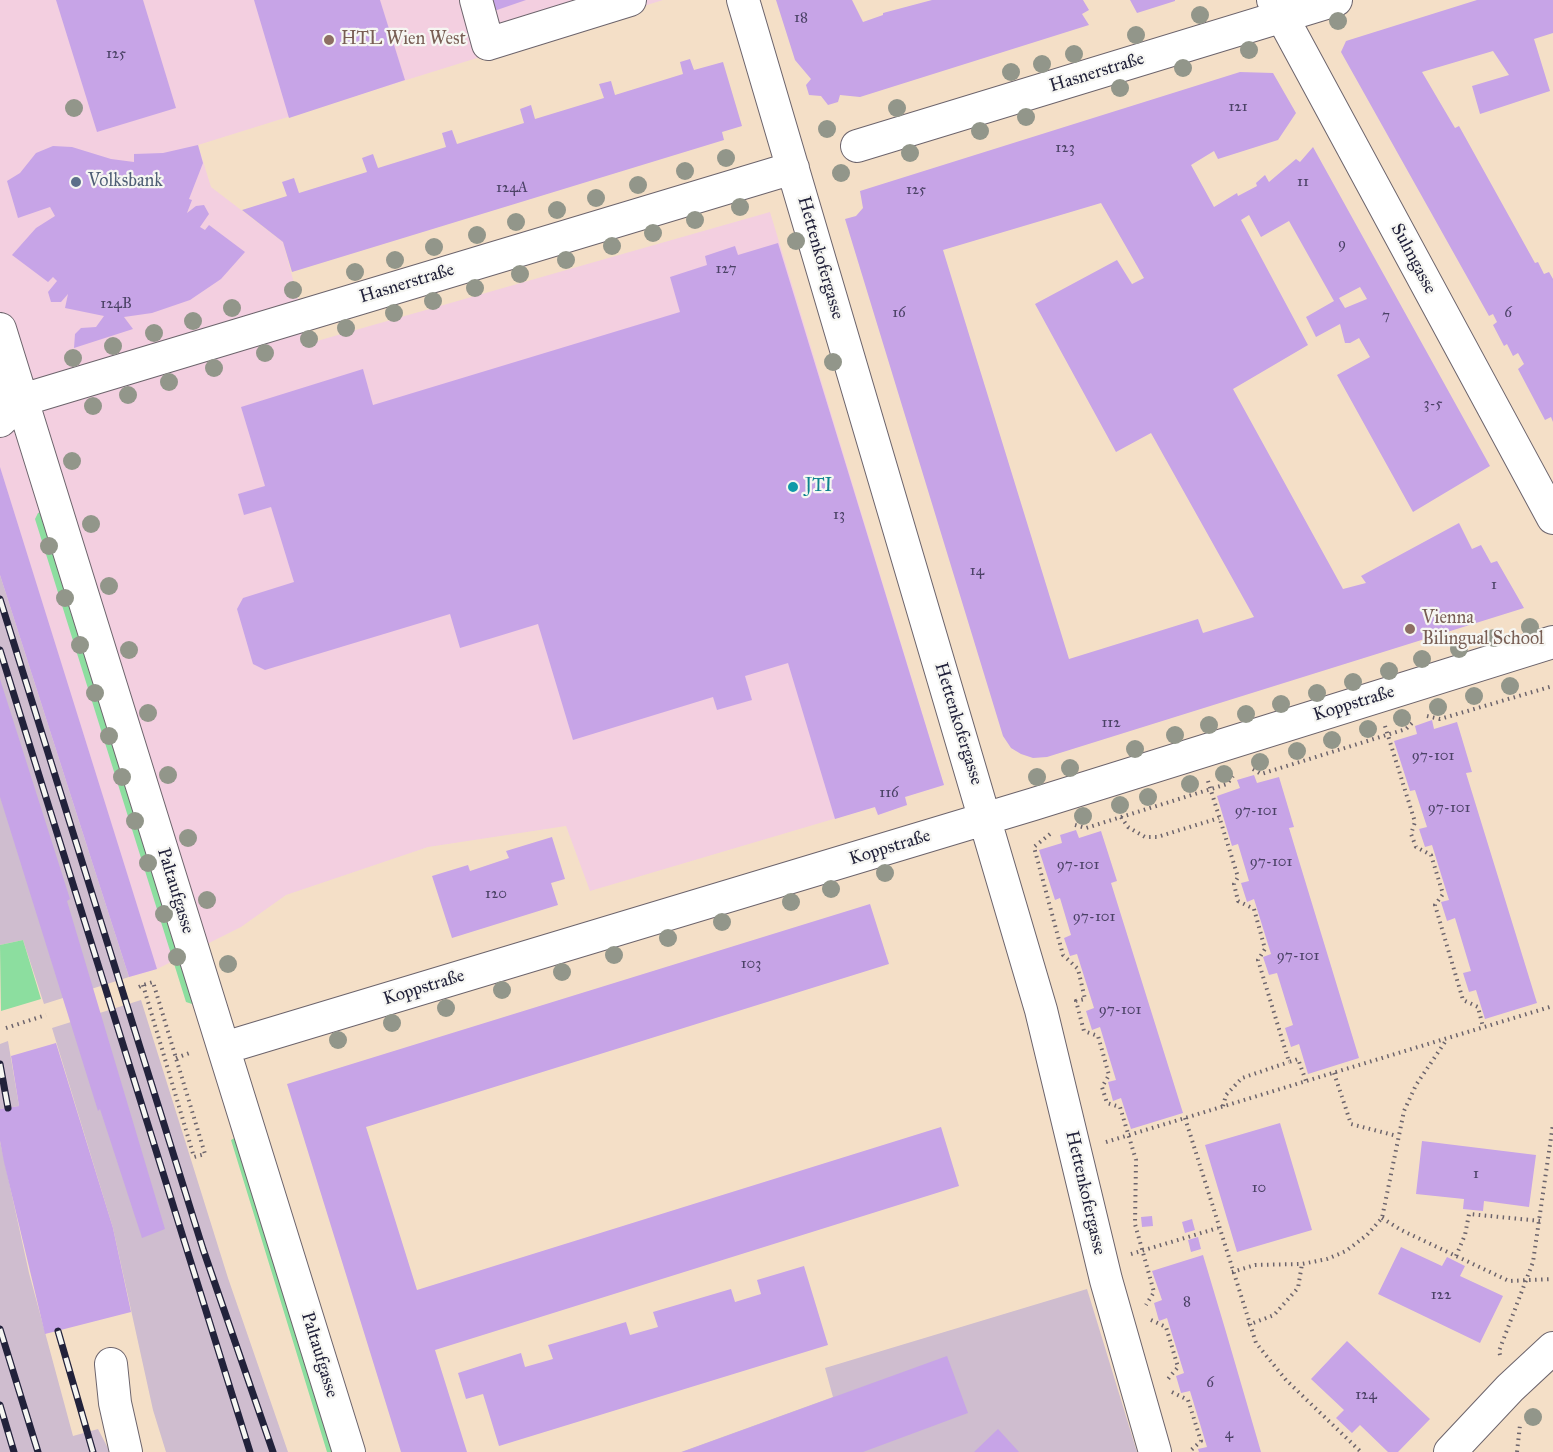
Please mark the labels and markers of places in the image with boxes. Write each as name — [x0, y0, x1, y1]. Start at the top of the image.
place label: HTL Wien West — [341, 29, 466, 51]
marker: HTL Wien West — [322, 33, 336, 47]
place label: Volksbank — [88, 171, 163, 193]
marker: Volksbank — [69, 175, 83, 189]
place label: JTI — [805, 476, 832, 498]
marker: JTI — [786, 480, 800, 494]
place label: Vienna Bilingual School — [1422, 608, 1544, 650]
marker: Vienna Bilingual School — [1403, 622, 1417, 636]

